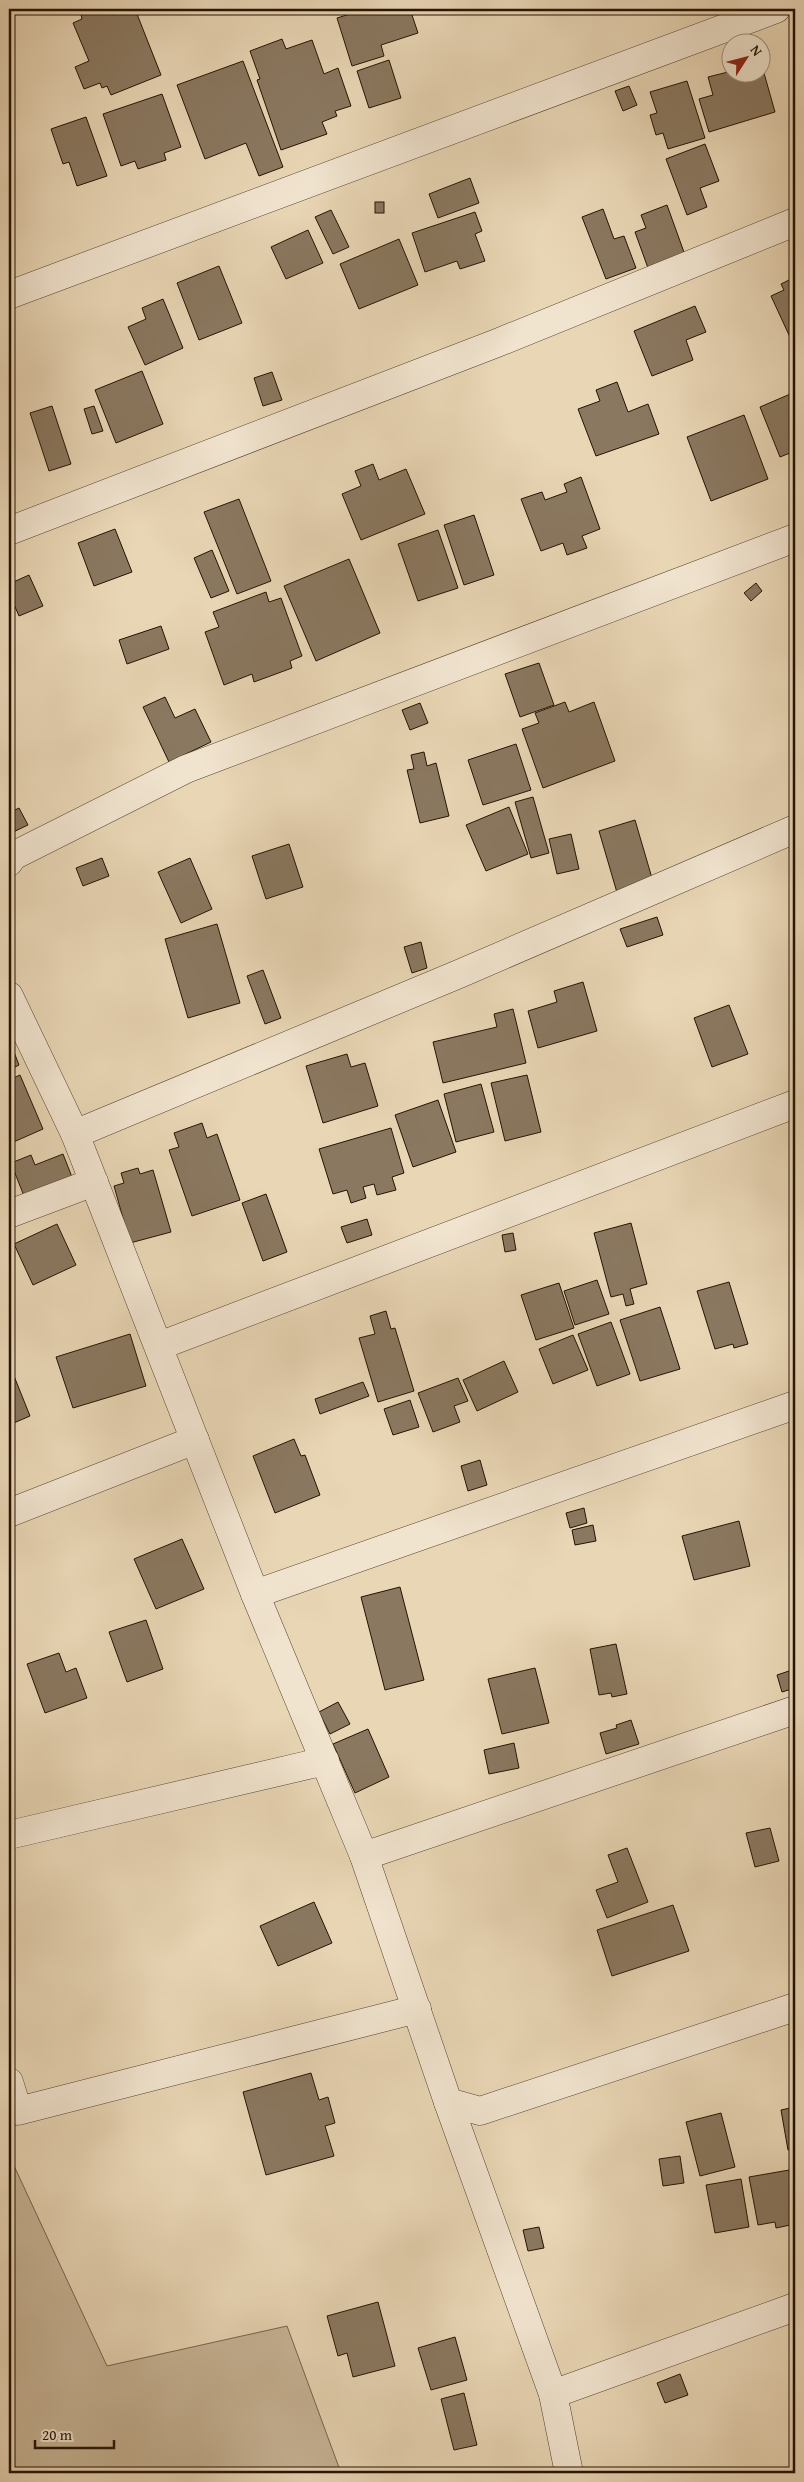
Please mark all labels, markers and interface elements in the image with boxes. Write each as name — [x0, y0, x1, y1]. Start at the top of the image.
north arrow — [722, 32, 772, 82]
text: N — [746, 41, 768, 61]
scale bar — [35, 2417, 114, 2449]
text: 20 m — [42, 2424, 73, 2445]

